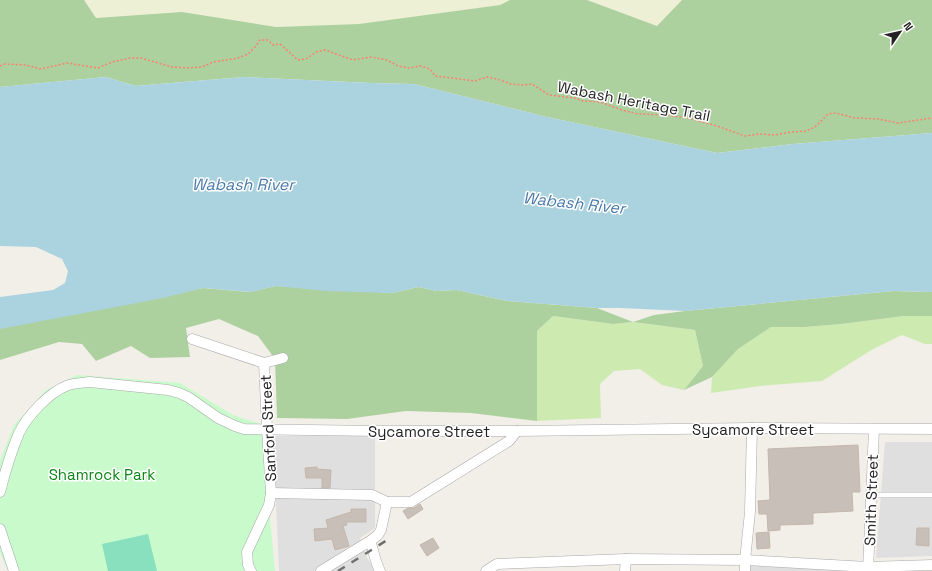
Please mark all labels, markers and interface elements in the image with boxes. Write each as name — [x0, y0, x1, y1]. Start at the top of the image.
north arrow — [880, 12, 920, 52]
text: N — [900, 19, 916, 33]
street label: Wabash Heritage Trail — [556, 77, 712, 125]
water label: Wabash River — [192, 174, 296, 195]
water label: Wabash River — [522, 187, 628, 219]
street label: Sanford Street — [256, 374, 280, 482]
street label: Sycamore Street — [692, 420, 814, 439]
street label: Sycamore Street — [368, 422, 490, 441]
street label: Smith Street — [860, 454, 882, 546]
park label: Shamrock Park — [49, 465, 155, 484]

